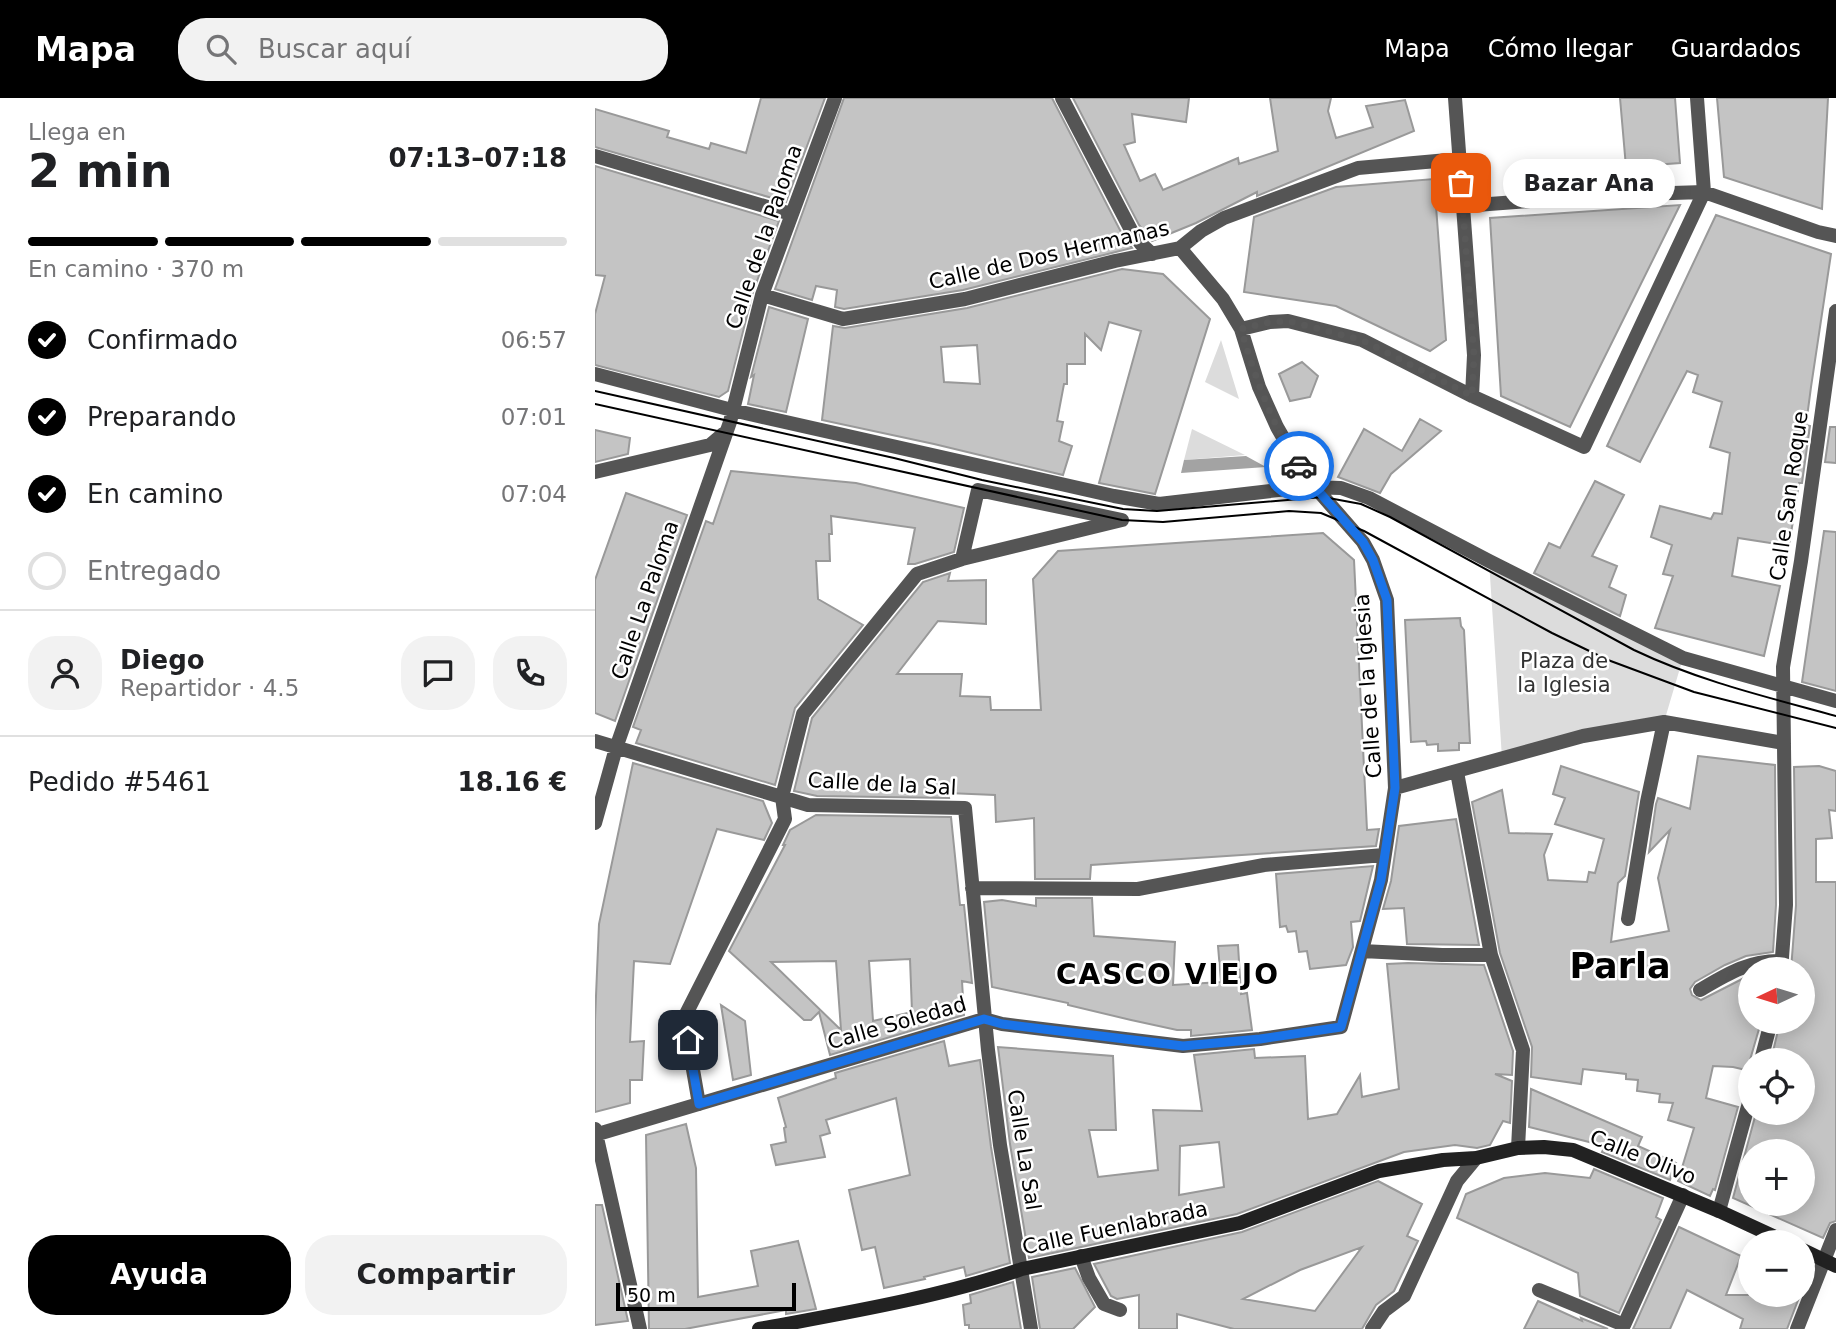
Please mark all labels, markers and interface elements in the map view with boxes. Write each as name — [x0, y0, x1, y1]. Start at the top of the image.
search box — [178, 18, 668, 81]
text: Mapa — [35, 30, 136, 69]
icon: search — [202, 30, 240, 68]
text: Buscar aquí — [258, 34, 411, 64]
text: Mapa — [1384, 35, 1450, 63]
text: Cómo llegar — [1488, 35, 1633, 63]
text: Guardados — [1671, 35, 1801, 63]
text: Llega en — [28, 119, 126, 145]
street label: Calle de la Paloma — [721, 142, 807, 332]
text: 07:13–07:18 — [388, 143, 567, 173]
text: 2 min — [28, 144, 172, 198]
pin — [1431, 153, 1491, 213]
callout: Bazar Ana — [1503, 158, 1675, 208]
icon: bag — [1442, 164, 1480, 202]
text: Bazar Ana — [1523, 170, 1655, 196]
street label: Calle de Dos Hermanas — [927, 216, 1171, 294]
text: En camino · 370 m — [28, 256, 244, 282]
icon: check — [28, 321, 66, 359]
text: Confirmado — [87, 325, 238, 355]
text: 06:57 — [501, 327, 567, 353]
icon: check — [28, 398, 66, 436]
text: Preparando — [87, 402, 236, 432]
text: 07:01 — [501, 404, 567, 430]
street label: Calle San Roque — [1765, 410, 1813, 582]
courier — [1264, 431, 1334, 501]
icon: car — [1280, 447, 1318, 485]
icon: check — [28, 475, 66, 513]
text: En camino — [87, 479, 223, 509]
text: 07:04 — [501, 481, 567, 507]
street label: Calle La Paloma — [607, 517, 683, 683]
text: Entregado — [87, 556, 221, 586]
street label: Calle de la Iglesia — [1350, 593, 1386, 779]
button: person — [28, 636, 102, 710]
button: chat — [401, 636, 475, 710]
button: phone — [493, 636, 567, 710]
text: Diego — [120, 645, 205, 675]
park label: Plaza de la Iglesia — [1517, 649, 1611, 697]
text: Repartidor · 4.5 — [120, 675, 299, 701]
text: Pedido #5461 — [28, 767, 211, 797]
text: 18.16 € — [458, 767, 567, 797]
street label: Calle de la Sal — [807, 768, 957, 800]
district label: Parla — [1569, 946, 1671, 986]
north arrow — [1738, 957, 1815, 1034]
map controls — [1738, 957, 1815, 1307]
district label: CASCO VIEJO — [1056, 958, 1280, 991]
street label: Calle Soledad — [825, 992, 969, 1054]
pin — [658, 1010, 718, 1070]
icon: home — [669, 1021, 707, 1059]
button: locate — [1738, 1048, 1815, 1125]
street label: Calle La Sal — [1003, 1088, 1045, 1212]
street label: Calle Olivo — [1586, 1125, 1700, 1189]
button: + — [1738, 1139, 1815, 1216]
street label: Calle Fuenlabrada — [1020, 1197, 1210, 1259]
button: − — [1738, 1230, 1815, 1307]
button: Ayuda — [28, 1235, 291, 1315]
button: Compartir — [305, 1235, 567, 1315]
scale bar — [616, 1280, 796, 1312]
text: 50 m — [627, 1284, 676, 1306]

